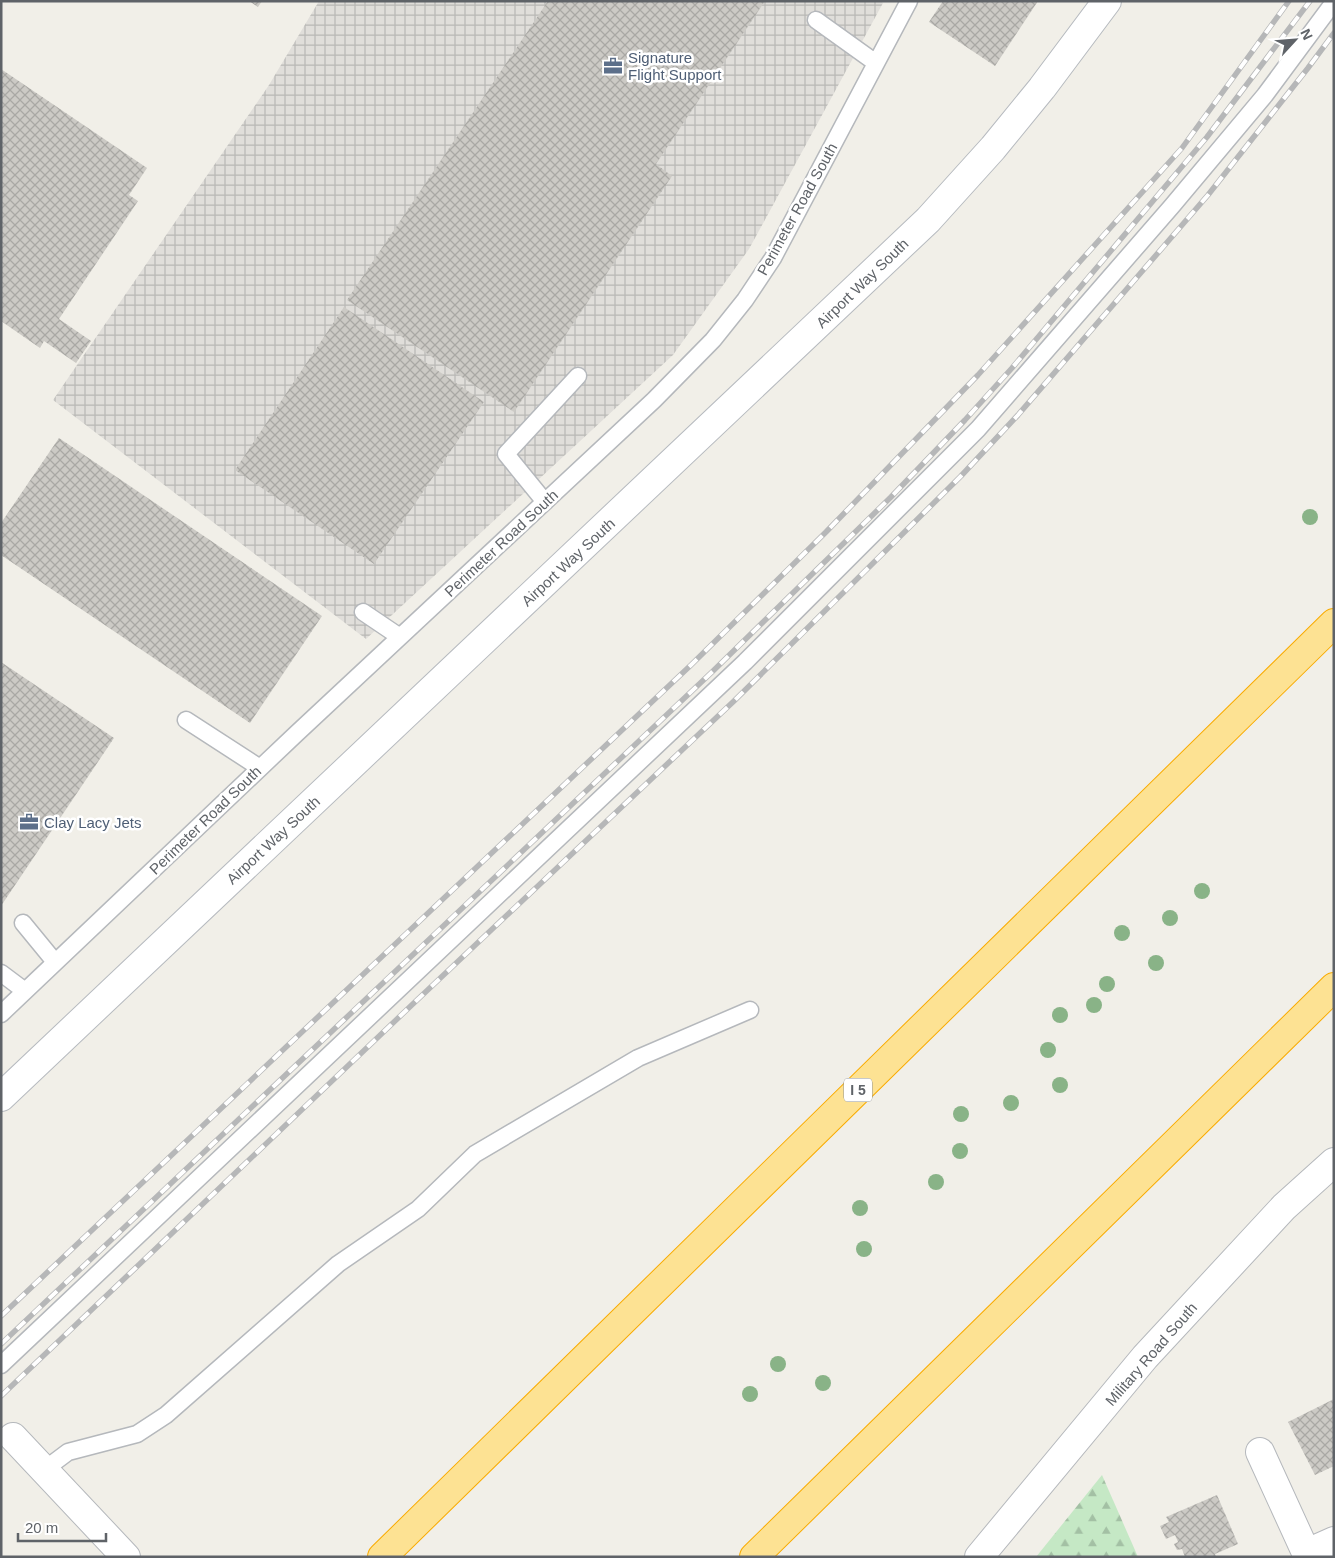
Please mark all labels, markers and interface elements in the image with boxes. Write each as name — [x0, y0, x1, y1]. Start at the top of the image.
north arrow — [1270, 15, 1320, 65]
text: N — [1297, 26, 1316, 42]
place label: Signature Flight Support — [628, 49, 722, 83]
office icon: Signature Flight Support — [602, 55, 624, 77]
street label: Perimeter Road South — [754, 140, 840, 278]
street label: Airport Way South — [813, 235, 911, 331]
street label: Perimeter Road South — [441, 486, 561, 600]
street label: Airport Way South — [518, 514, 618, 610]
street label: Perimeter Road South — [146, 762, 264, 878]
street label: Airport Way South — [223, 792, 323, 888]
office icon: Clay Lacy Jets — [18, 811, 40, 833]
place label: Clay Lacy Jets — [44, 814, 142, 831]
road number: I 5 — [844, 1078, 872, 1102]
street label: Military Road South — [1102, 1299, 1200, 1409]
scale bar — [18, 1510, 105, 1542]
text: 20 m — [25, 1519, 58, 1536]

